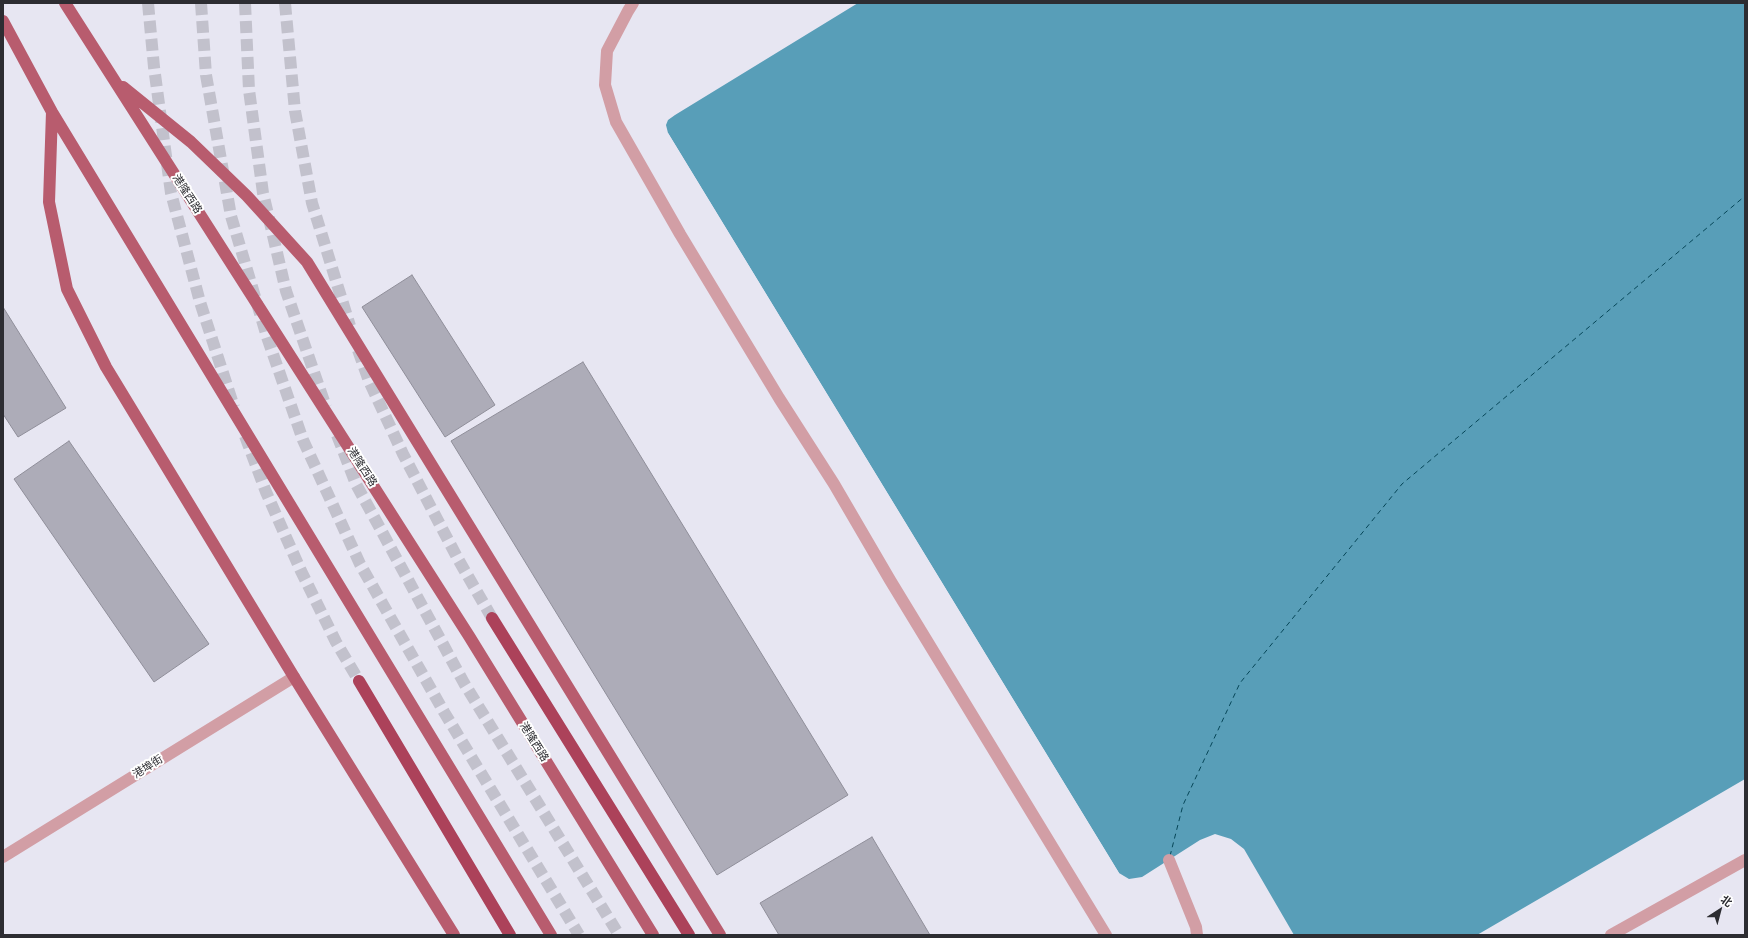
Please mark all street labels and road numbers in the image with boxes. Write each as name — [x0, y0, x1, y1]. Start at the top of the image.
street label: 港隆西路 — [169, 172, 205, 216]
street label: 港隆西路 — [344, 445, 380, 489]
street label: 港隆西路 — [517, 720, 551, 764]
street label: 港埠街 — [131, 753, 165, 781]

